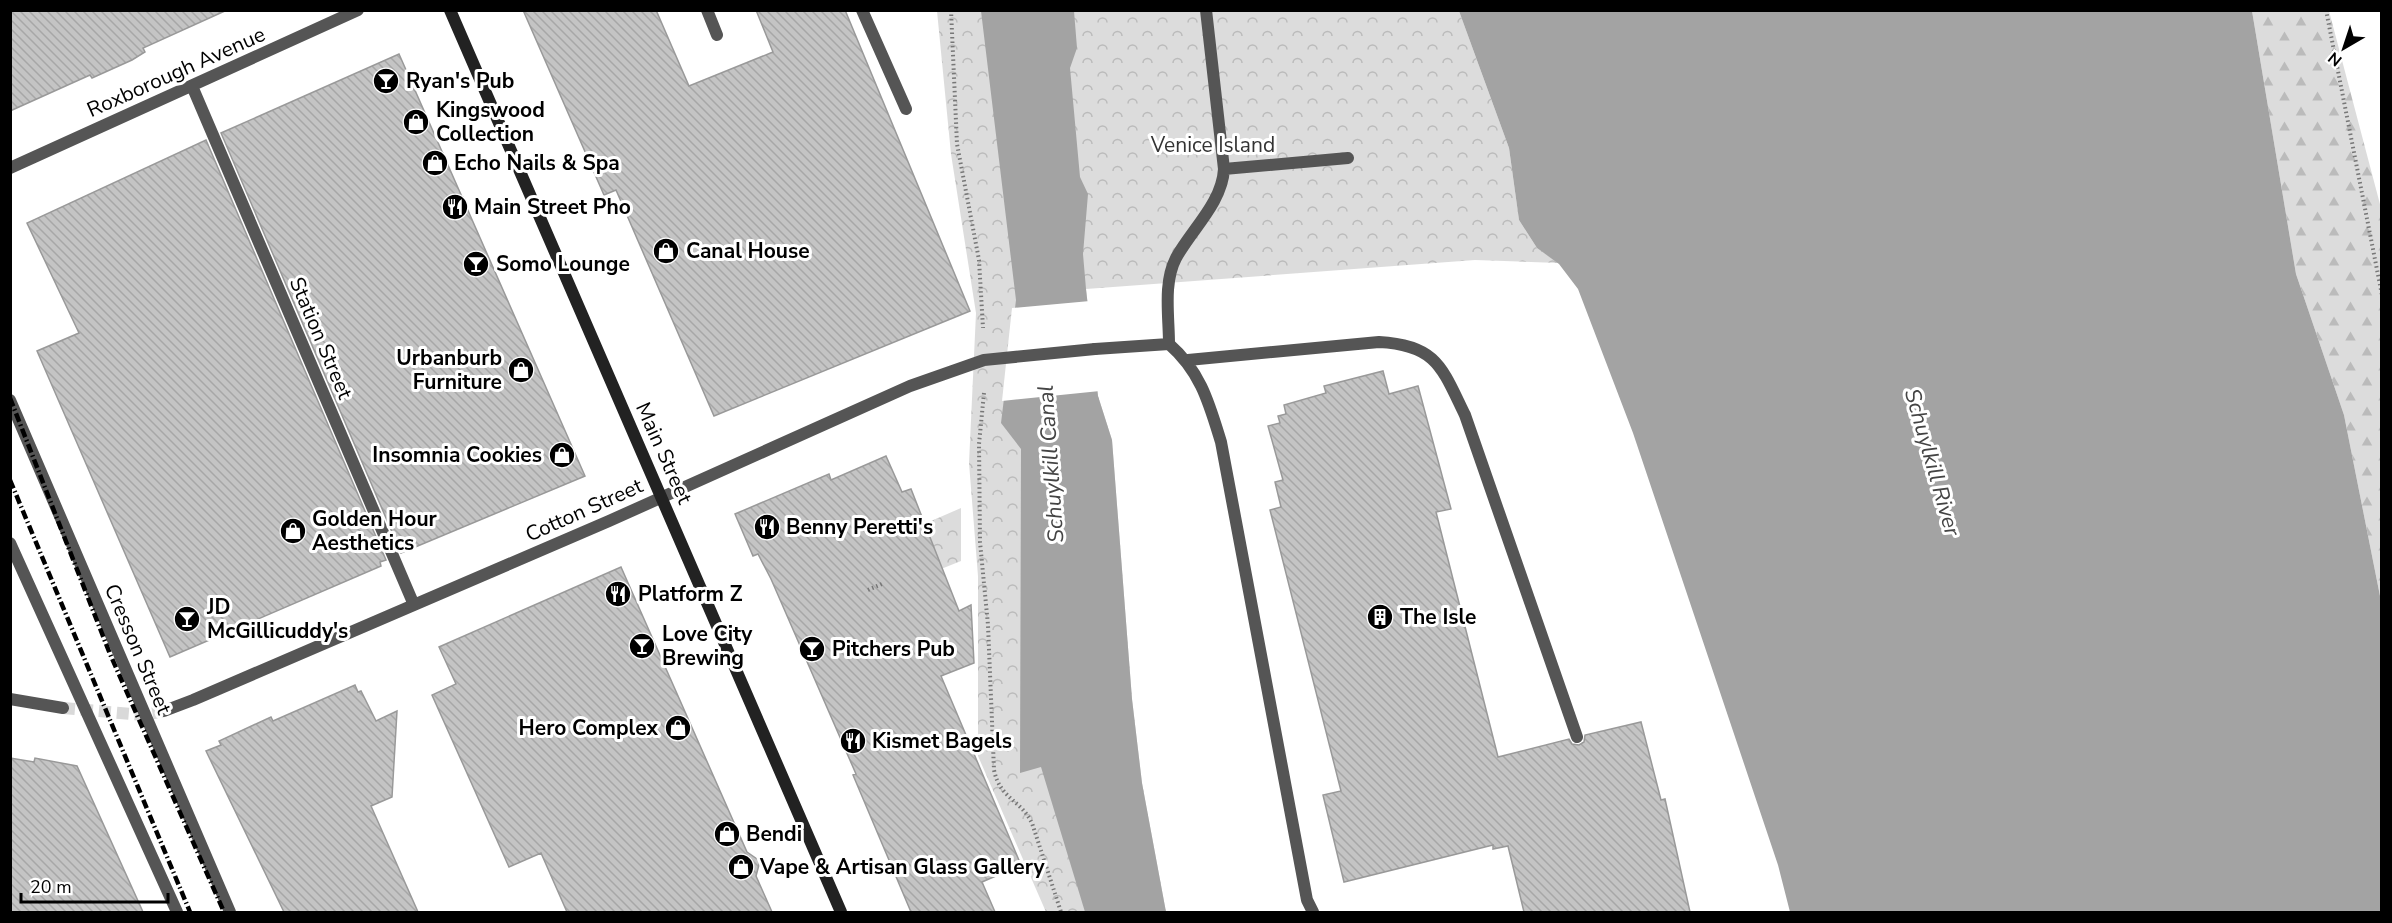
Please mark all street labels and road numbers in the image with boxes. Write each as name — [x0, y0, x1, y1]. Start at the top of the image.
street label: Roxborough Avenue — [83, 20, 269, 124]
street label: Station Street — [283, 273, 360, 404]
street label: Main Street — [629, 398, 699, 509]
street label: Cotton Street — [521, 471, 648, 548]
street label: Cresson Street — [98, 579, 178, 719]

